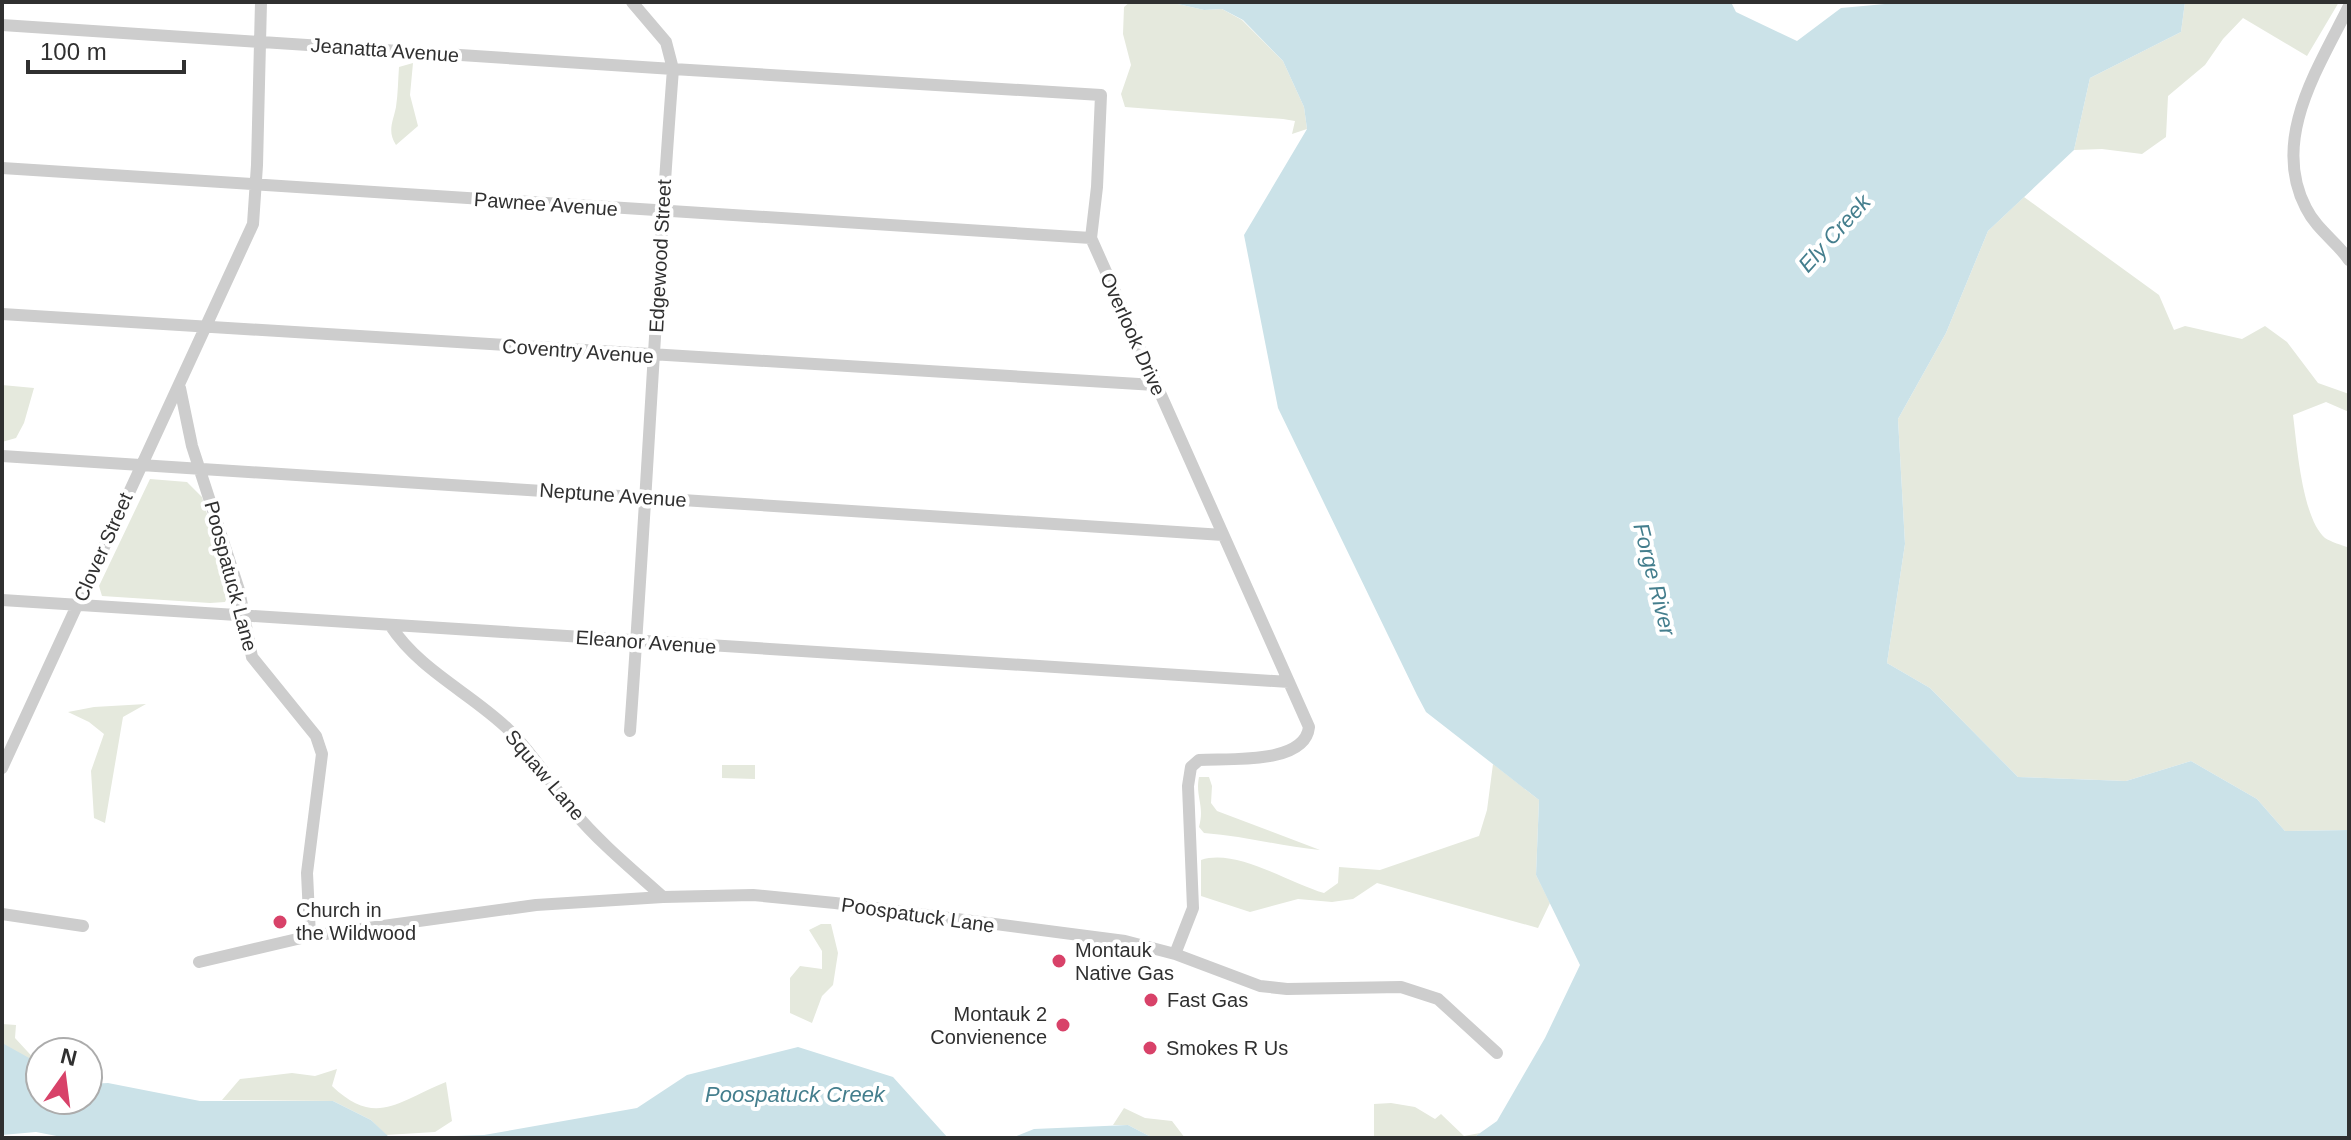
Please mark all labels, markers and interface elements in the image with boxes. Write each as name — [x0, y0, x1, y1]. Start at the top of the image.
scale bar — [28, 24, 184, 74]
street label: Jeanatta Avenue — [310, 34, 460, 66]
text: 100 m — [40, 38, 107, 65]
street label: Edgewood Street — [645, 178, 675, 333]
street label: Pawnee Avenue — [473, 188, 619, 220]
water label: Ely Creek — [1793, 189, 1876, 277]
street label: Overlook Drive — [1096, 269, 1170, 399]
street label: Coventry Avenue — [501, 335, 655, 367]
street label: Neptune Avenue — [539, 479, 687, 511]
street label: Clover Street — [69, 489, 137, 605]
street label: Poospatuck Lane — [200, 499, 262, 653]
water label: Forge River — [1628, 520, 1681, 640]
street label: Eleanor Avenue — [575, 626, 717, 658]
street label: Squaw Lane — [501, 725, 589, 825]
street label: Poospatuck Lane — [840, 893, 996, 937]
place label: Church in the Wildwood — [296, 899, 416, 944]
marker: Church in the Wildwood — [271, 913, 289, 931]
place label: Montauk Native Gas — [1075, 939, 1174, 984]
marker: Montauk Native Gas — [1050, 952, 1068, 970]
place label: Fast Gas — [1167, 989, 1248, 1011]
marker: Fast Gas — [1142, 991, 1160, 1009]
place label: Montauk 2 Convienence — [930, 1003, 1047, 1048]
marker: Montauk 2 Convienence — [1054, 1016, 1072, 1034]
north arrow — [24, 1036, 104, 1116]
place label: Smokes R Us — [1166, 1037, 1288, 1059]
marker: Smokes R Us — [1141, 1039, 1159, 1057]
text: N — [58, 1043, 79, 1071]
water label: Poospatuck Creek — [705, 1082, 886, 1107]

